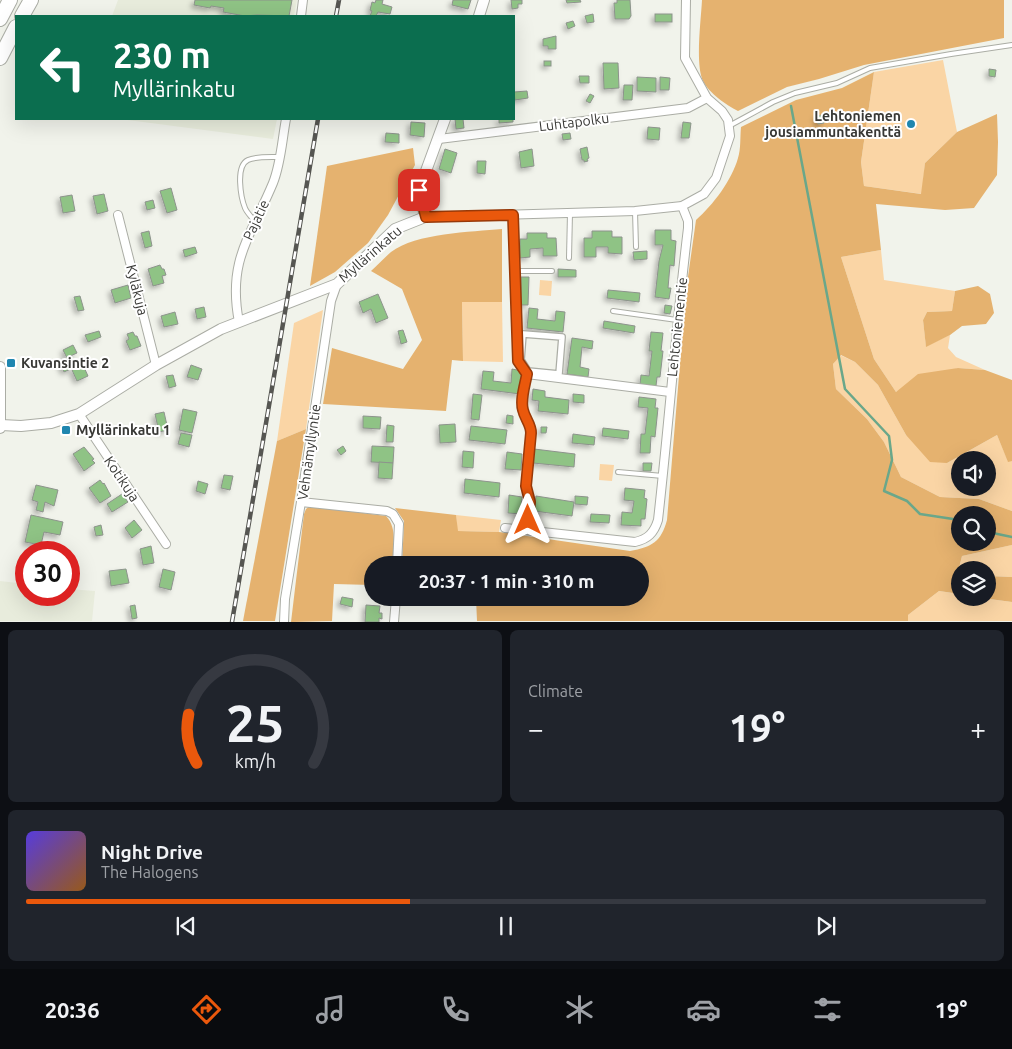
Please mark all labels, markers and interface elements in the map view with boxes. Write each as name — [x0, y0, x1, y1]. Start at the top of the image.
icon: left — [30, 35, 95, 100]
text: 230 m — [113, 35, 211, 75]
text: Myllärinkatu — [113, 76, 235, 101]
place label: Lehtoniemen jousiammuntakenttä — [764, 108, 901, 140]
street label: Luhtapolku — [538, 110, 610, 134]
marker: Lehtoniemen jousiammuntakenttä — [905, 118, 917, 130]
pin — [398, 169, 440, 211]
icon: arrive — [405, 176, 433, 204]
street label: Pajatie — [240, 197, 272, 243]
street label: Myllärinkatu — [335, 222, 405, 286]
street label: Kyläkuja — [123, 263, 151, 317]
street label: Lehtoniementie — [664, 276, 690, 378]
place label: Kuvansintie 2 — [21, 355, 109, 371]
marker: Kuvansintie 2 — [5, 357, 17, 369]
street label: Vehnämyllyntie — [294, 403, 324, 501]
place label: Myllärinkatu 1 — [76, 422, 171, 438]
marker: Myllärinkatu 1 — [60, 424, 72, 436]
map controls — [951, 451, 996, 606]
button: sound — [951, 451, 996, 496]
street label: Kotikuja — [101, 453, 143, 505]
position arrow — [501, 493, 553, 545]
button: search — [951, 506, 996, 551]
speed limit sign: 30 — [15, 541, 80, 606]
button: layers — [951, 561, 996, 606]
text: 20:37 · 1 min · 310 m — [419, 570, 594, 592]
text: Climate — [528, 682, 583, 700]
text: 25 — [226, 694, 284, 752]
text: 19° — [729, 707, 785, 749]
text: − — [528, 713, 544, 744]
text: + — [970, 713, 986, 744]
text: km/h — [234, 751, 276, 771]
text: Night Drive — [101, 841, 203, 863]
text: The Halogens — [101, 863, 199, 881]
icon: previous — [172, 912, 200, 940]
icon: pause — [492, 912, 520, 940]
icon: next — [812, 912, 840, 940]
icon: directions — [189, 992, 224, 1027]
icon: music — [313, 992, 348, 1027]
icon: phone — [438, 992, 473, 1027]
icon: climate — [562, 992, 597, 1027]
icon: car — [686, 992, 721, 1027]
icon: filters — [810, 992, 845, 1027]
text: 20:36 — [45, 997, 100, 1022]
text: 19° — [935, 997, 967, 1022]

